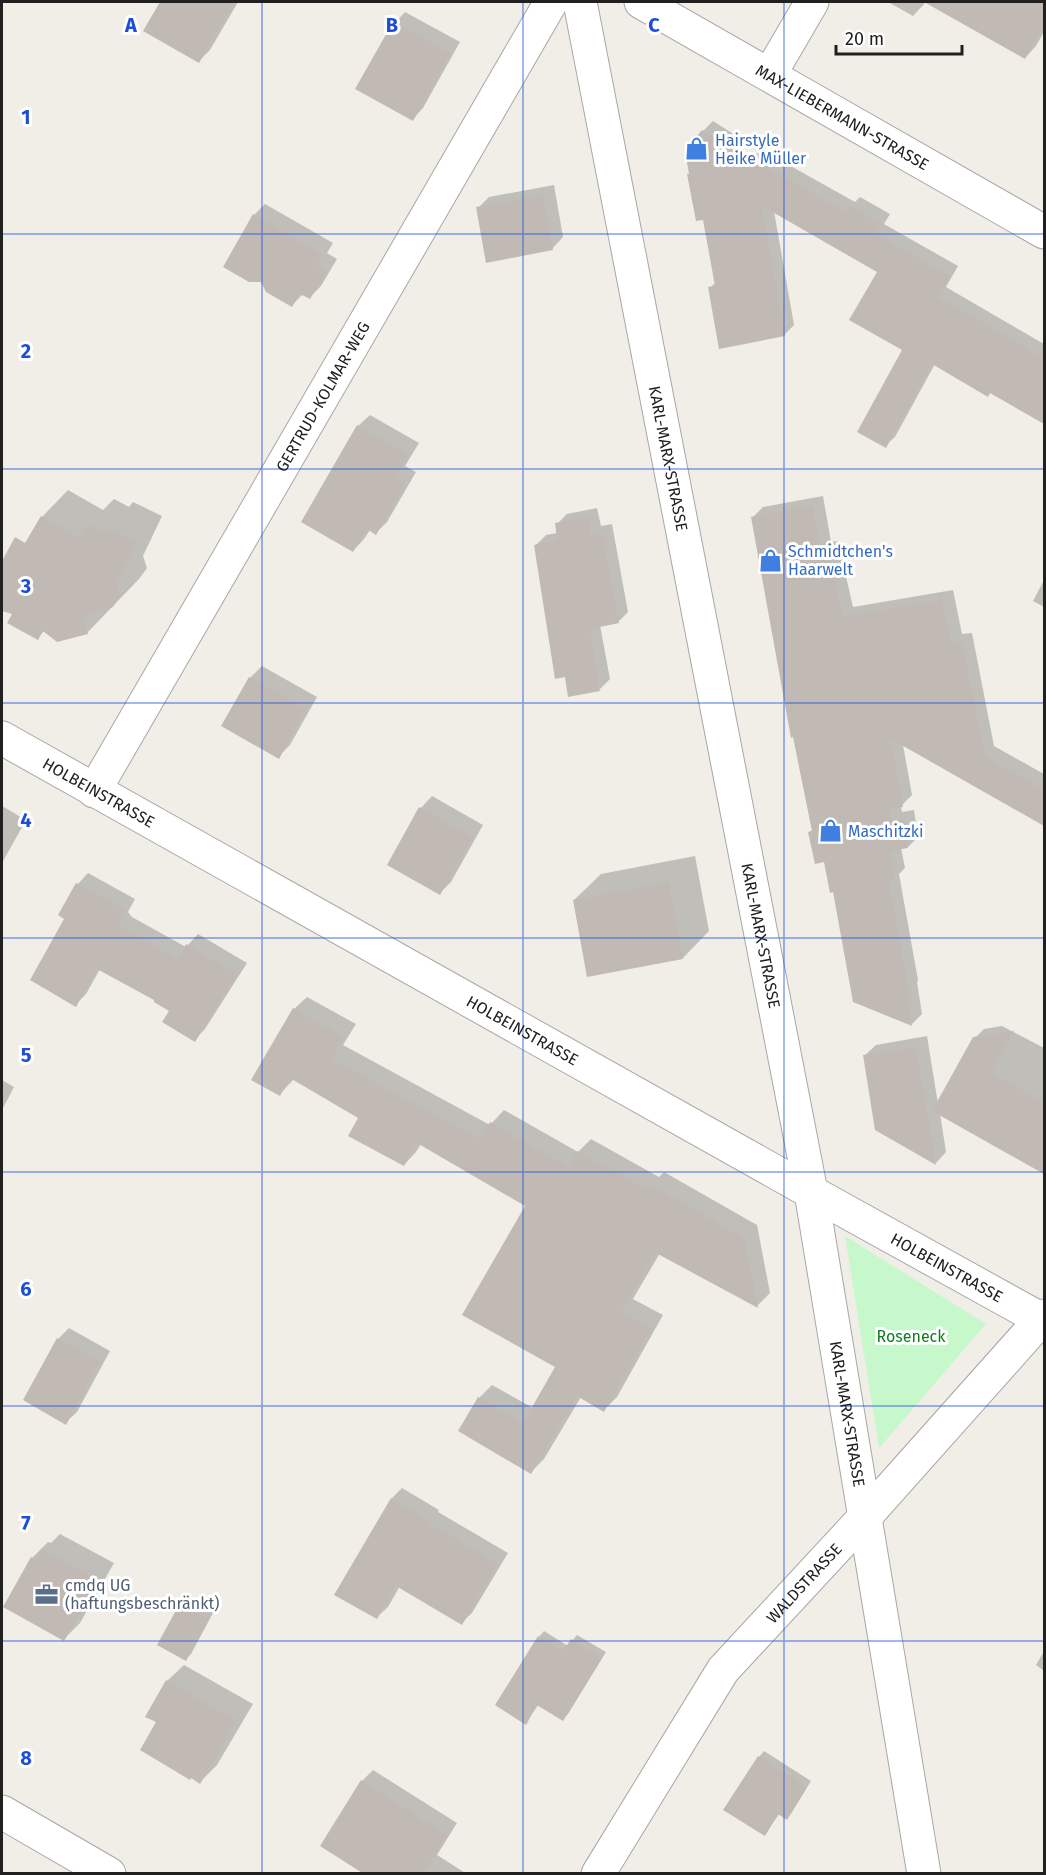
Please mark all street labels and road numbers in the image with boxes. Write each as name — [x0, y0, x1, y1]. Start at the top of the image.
street label: MAX-LIEBERMANN-STRASSE — [753, 60, 932, 174]
street label: GERTRUD-KOLMAR-WEG — [272, 318, 373, 475]
street label: KARL-MARX-STRASSE — [645, 384, 692, 533]
street label: HOLBEINSTRASSE — [40, 753, 158, 831]
street label: KARL-MARX-STRASSE — [738, 861, 785, 1010]
street label: HOLBEINSTRASSE — [463, 991, 582, 1069]
street label: HOLBEINSTRASSE — [887, 1229, 1006, 1306]
street label: KARL-MARX-STRASSE — [826, 1339, 869, 1488]
street label: WALDSTRASSE — [762, 1539, 845, 1627]

